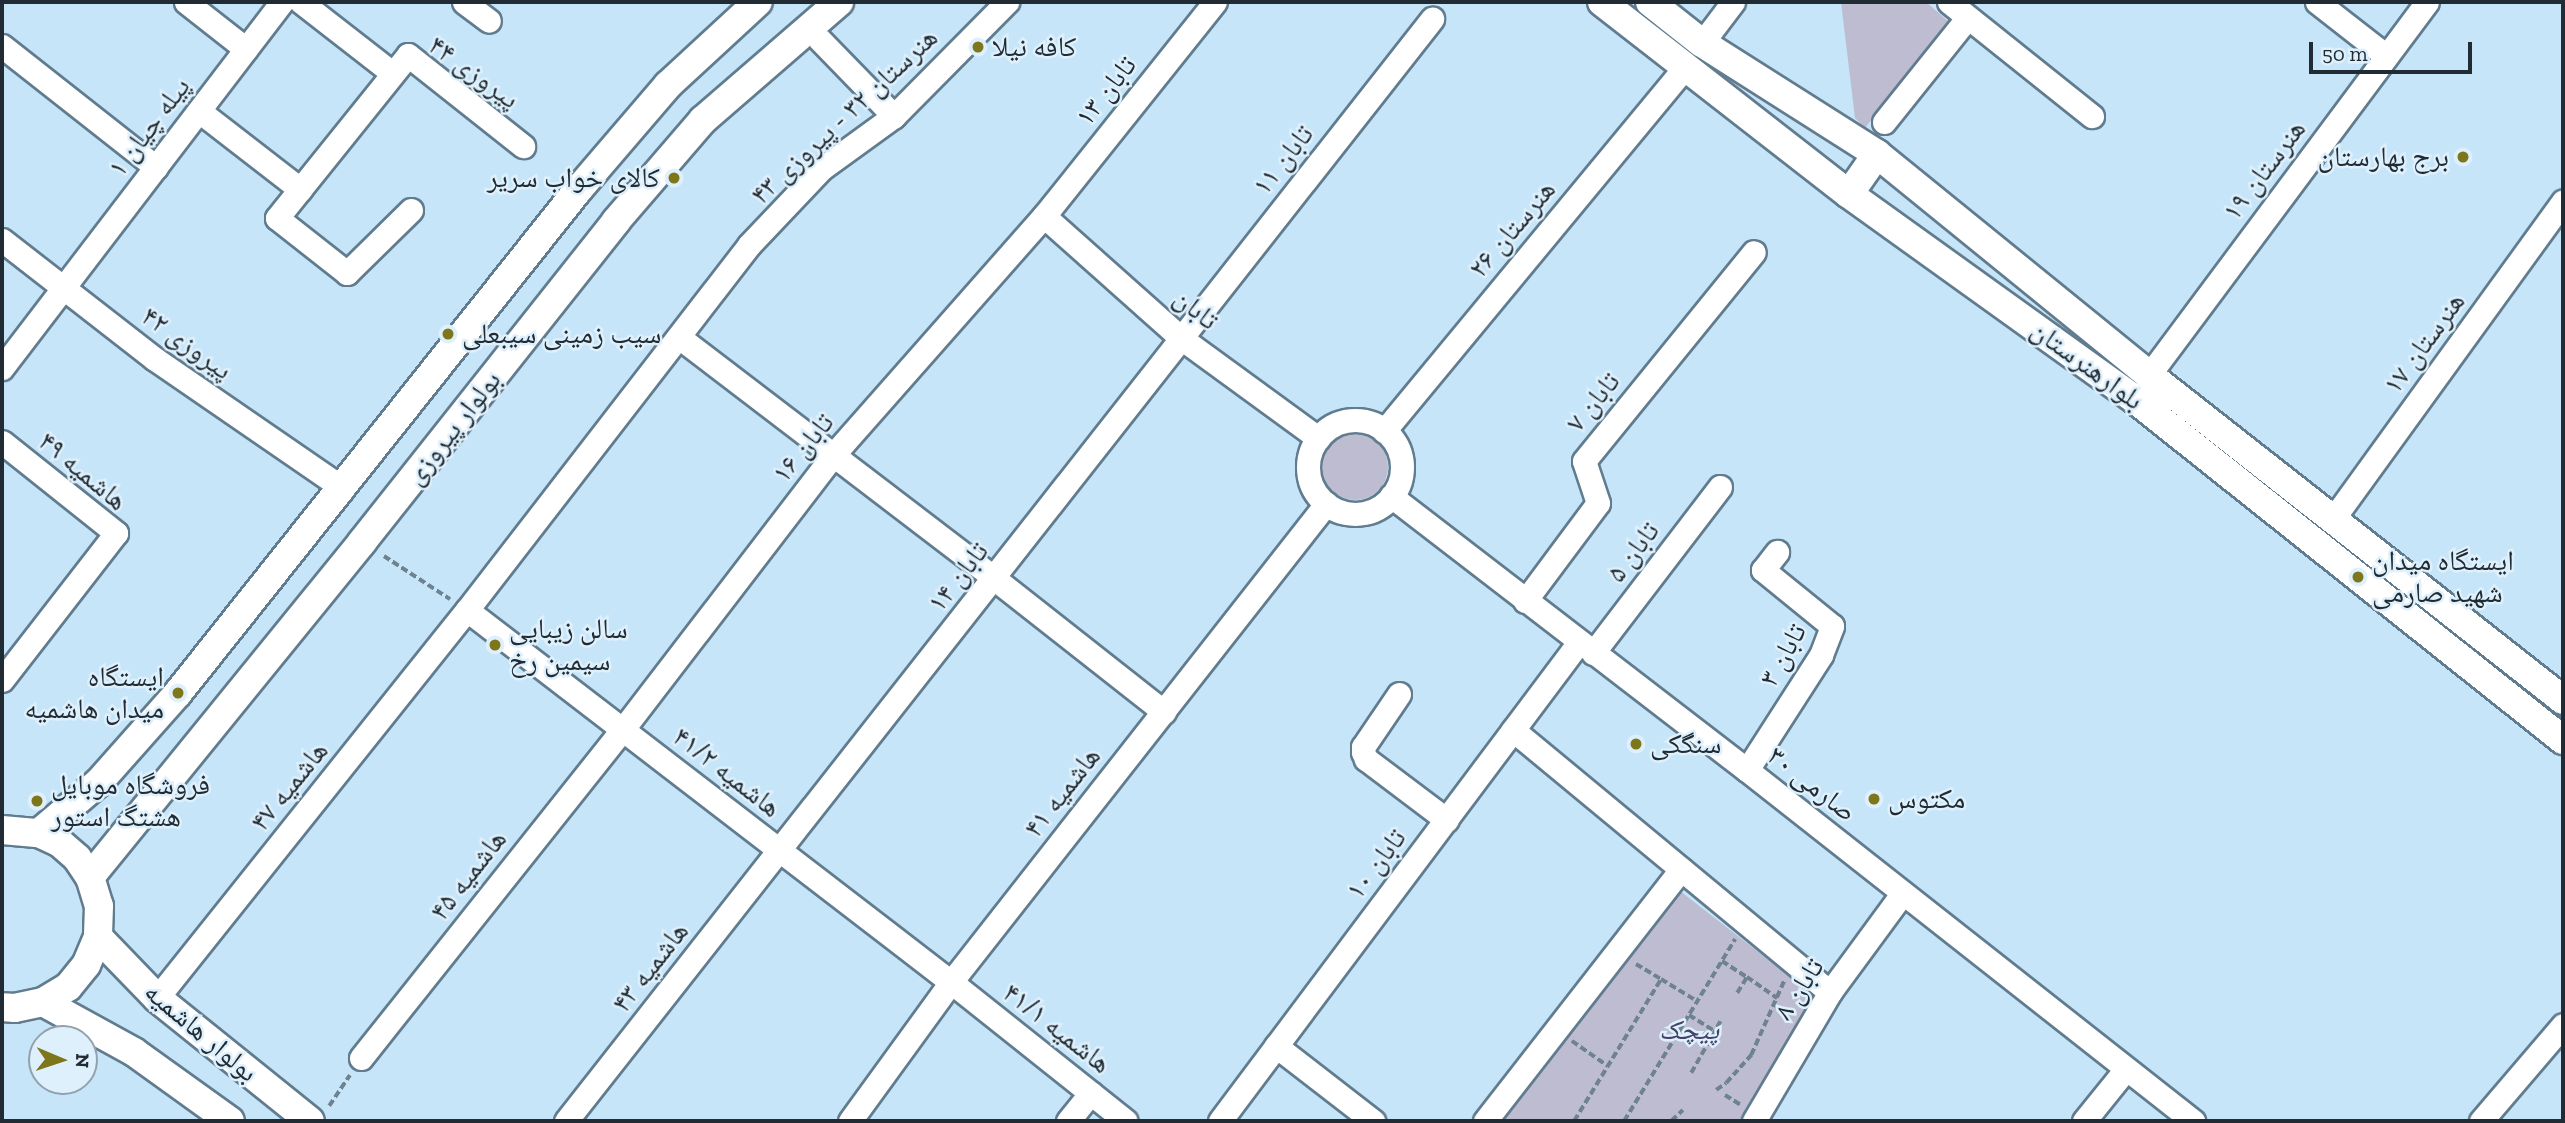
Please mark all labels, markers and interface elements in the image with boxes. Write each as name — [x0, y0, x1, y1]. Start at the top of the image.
street label: هنرستان ۳۲ - پیروزی ۴۳ — [744, 21, 944, 211]
street label: پیروزی ۴۴ — [422, 28, 526, 116]
scale bar — [2313, 28, 2476, 72]
place label: کافه نیلا — [992, 30, 1076, 64]
marker: کافه نیلا — [970, 39, 986, 55]
text: 50 m — [2322, 41, 2368, 66]
street label: تابان ۱۳ — [1068, 49, 1144, 133]
street label: پیله چیان ۱ — [101, 71, 197, 183]
street label: هنرستان ۱۹ — [2215, 113, 2313, 227]
street label: تابان ۱۱ — [1245, 118, 1321, 202]
place label: برج بهارستان — [2318, 140, 2449, 174]
marker: برج بهارستان — [2455, 149, 2471, 165]
place label: کالای خواب سریر — [487, 161, 660, 195]
marker: کالای خواب سریر — [666, 170, 682, 186]
street label: هنرستان ۲۶ — [1461, 173, 1563, 285]
street label: تابان — [1167, 281, 1225, 337]
street label: هنرستان ۱۷ — [2376, 286, 2472, 400]
street label: پیروزی ۴۲ — [135, 299, 239, 387]
street label: بلوارهنرستان — [2024, 313, 2150, 417]
place label: سیب زمینی سیبعلی — [462, 317, 662, 351]
marker: سیب زمینی سیبعلی — [440, 326, 456, 342]
street label: بولوار پیروزی — [398, 364, 508, 492]
street label: تابان ۷ — [1559, 365, 1627, 439]
street label: تابان ۱۶ — [765, 407, 841, 489]
street label: هاشمیه ۴۹ — [32, 424, 134, 518]
street label: تابان ۵ — [1599, 515, 1667, 589]
street label: تابان ۱۴ — [920, 535, 996, 619]
place label: ایستگاه میدان شهید صارمی — [2372, 544, 2514, 610]
marker: ایستگاه میدان شهید صارمی — [2350, 569, 2366, 585]
place label: سالن زیبایی سیمین رخ — [509, 612, 628, 678]
street label: تابان ۳ — [1752, 618, 1814, 692]
marker: سالن زیبایی سیمین رخ — [487, 637, 503, 653]
place label: ایستگاه میدان هاشمیه — [24, 660, 164, 726]
marker: ایستگاه میدان هاشمیه — [170, 685, 186, 701]
street label: هاشمیه ۴۱/۲ — [666, 719, 788, 825]
place label: سنگکی — [1650, 727, 1722, 761]
street label: هاشمیه ۴۷ — [243, 734, 335, 838]
marker: سنگکی — [1628, 736, 1644, 752]
street label: صارمی ۳۰ — [1761, 739, 1863, 829]
street label: هاشمیه ۴۱ — [1016, 740, 1108, 844]
place label: فروشگاه موبایل هشتگ استور — [51, 768, 210, 834]
place label: مکتوس — [1888, 782, 1965, 816]
marker: مکتوس — [1866, 791, 1882, 807]
marker: فروشگاه موبایل هشتگ استور — [29, 793, 45, 809]
street label: تابان ۱۰ — [1339, 822, 1413, 906]
street label: هاشمیه ۴۵ — [422, 823, 514, 927]
street label: هاشمیه ۴۳ — [604, 915, 696, 1019]
street label: تابان ۸ — [1767, 952, 1831, 1026]
street label: بولوار هاشمیه — [137, 975, 265, 1089]
street label: هاشمیه ۴۱/۱ — [996, 975, 1118, 1081]
park label: پیچک — [1659, 1013, 1719, 1047]
north arrow — [28, 1025, 98, 1095]
text: N — [71, 1053, 94, 1068]

